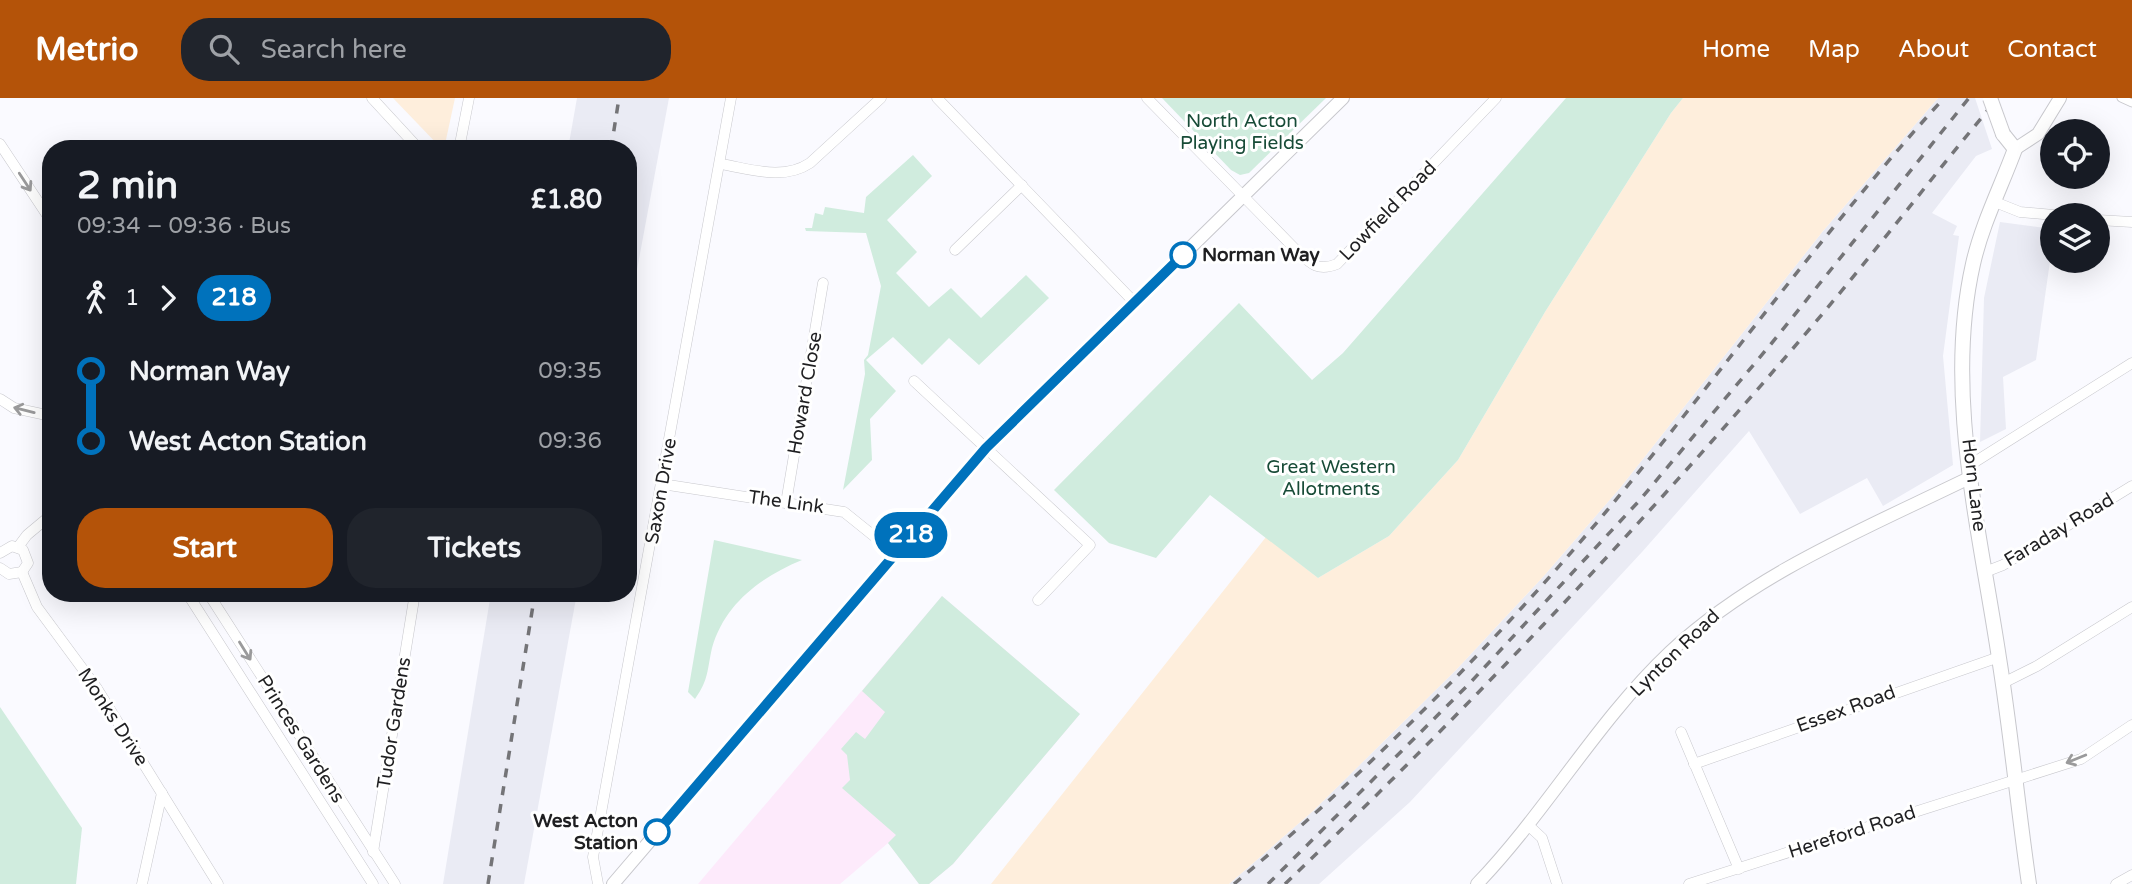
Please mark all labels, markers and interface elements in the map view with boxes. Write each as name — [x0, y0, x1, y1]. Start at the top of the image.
search box — [181, 18, 671, 81]
text: Metrio — [35, 30, 139, 69]
icon: search — [205, 30, 243, 68]
text: Search here — [261, 34, 407, 65]
text: Home — [1702, 35, 1770, 64]
text: Map — [1808, 35, 1860, 64]
text: About — [1898, 35, 1969, 64]
text: Contact — [2007, 35, 2097, 64]
park label: North Acton Playing Fields — [1180, 110, 1304, 154]
map controls — [2040, 119, 2110, 273]
button: locate — [2040, 119, 2110, 189]
street label: Lowfield Road — [1335, 157, 1441, 265]
text: 2 min — [77, 163, 178, 209]
one-way arrow — [19, 172, 33, 192]
text: £1.80 — [531, 184, 602, 215]
button: layers — [2040, 203, 2110, 273]
text: 09:34 – 09:36 · Bus — [77, 212, 291, 240]
marker: Norman Way — [1170, 242, 1196, 268]
place label: Norman Way — [1202, 244, 1320, 267]
icon: walk — [77, 279, 115, 317]
icon: forward — [149, 279, 187, 317]
text: 218 — [211, 283, 257, 312]
text: 1 — [125, 284, 139, 312]
street label: Howard Close — [783, 330, 827, 456]
text: Norman Way — [129, 356, 290, 387]
text: 09:35 — [538, 357, 602, 385]
one-way arrow — [13, 403, 36, 416]
text: West Acton Station — [129, 426, 367, 457]
text: 09:36 — [538, 427, 602, 455]
street label: Saxon Drive — [641, 436, 681, 546]
street label: Horn Lane — [1957, 437, 1991, 533]
park label: Great Western Allotments — [1266, 456, 1396, 500]
street label: The Link — [747, 486, 825, 518]
street label: Faraday Road — [2000, 489, 2118, 571]
button: Start — [77, 508, 333, 588]
button: Tickets — [347, 508, 602, 588]
line badge: 218 — [871, 512, 951, 558]
text: 218 — [888, 520, 934, 549]
street label: Lynton Road — [1626, 605, 1724, 701]
one-way arrow — [238, 640, 252, 660]
street label: Tudor Gardens — [373, 655, 415, 791]
street label: Monks Drive — [73, 664, 153, 770]
street label: Princes Gardens — [253, 671, 349, 807]
street label: Essex Road — [1793, 681, 1899, 737]
one-way arrow — [2066, 754, 2088, 767]
street label: Hereford Road — [1786, 801, 1918, 863]
place label: West Acton Station — [533, 810, 638, 854]
marker: West Acton Station — [644, 819, 670, 845]

